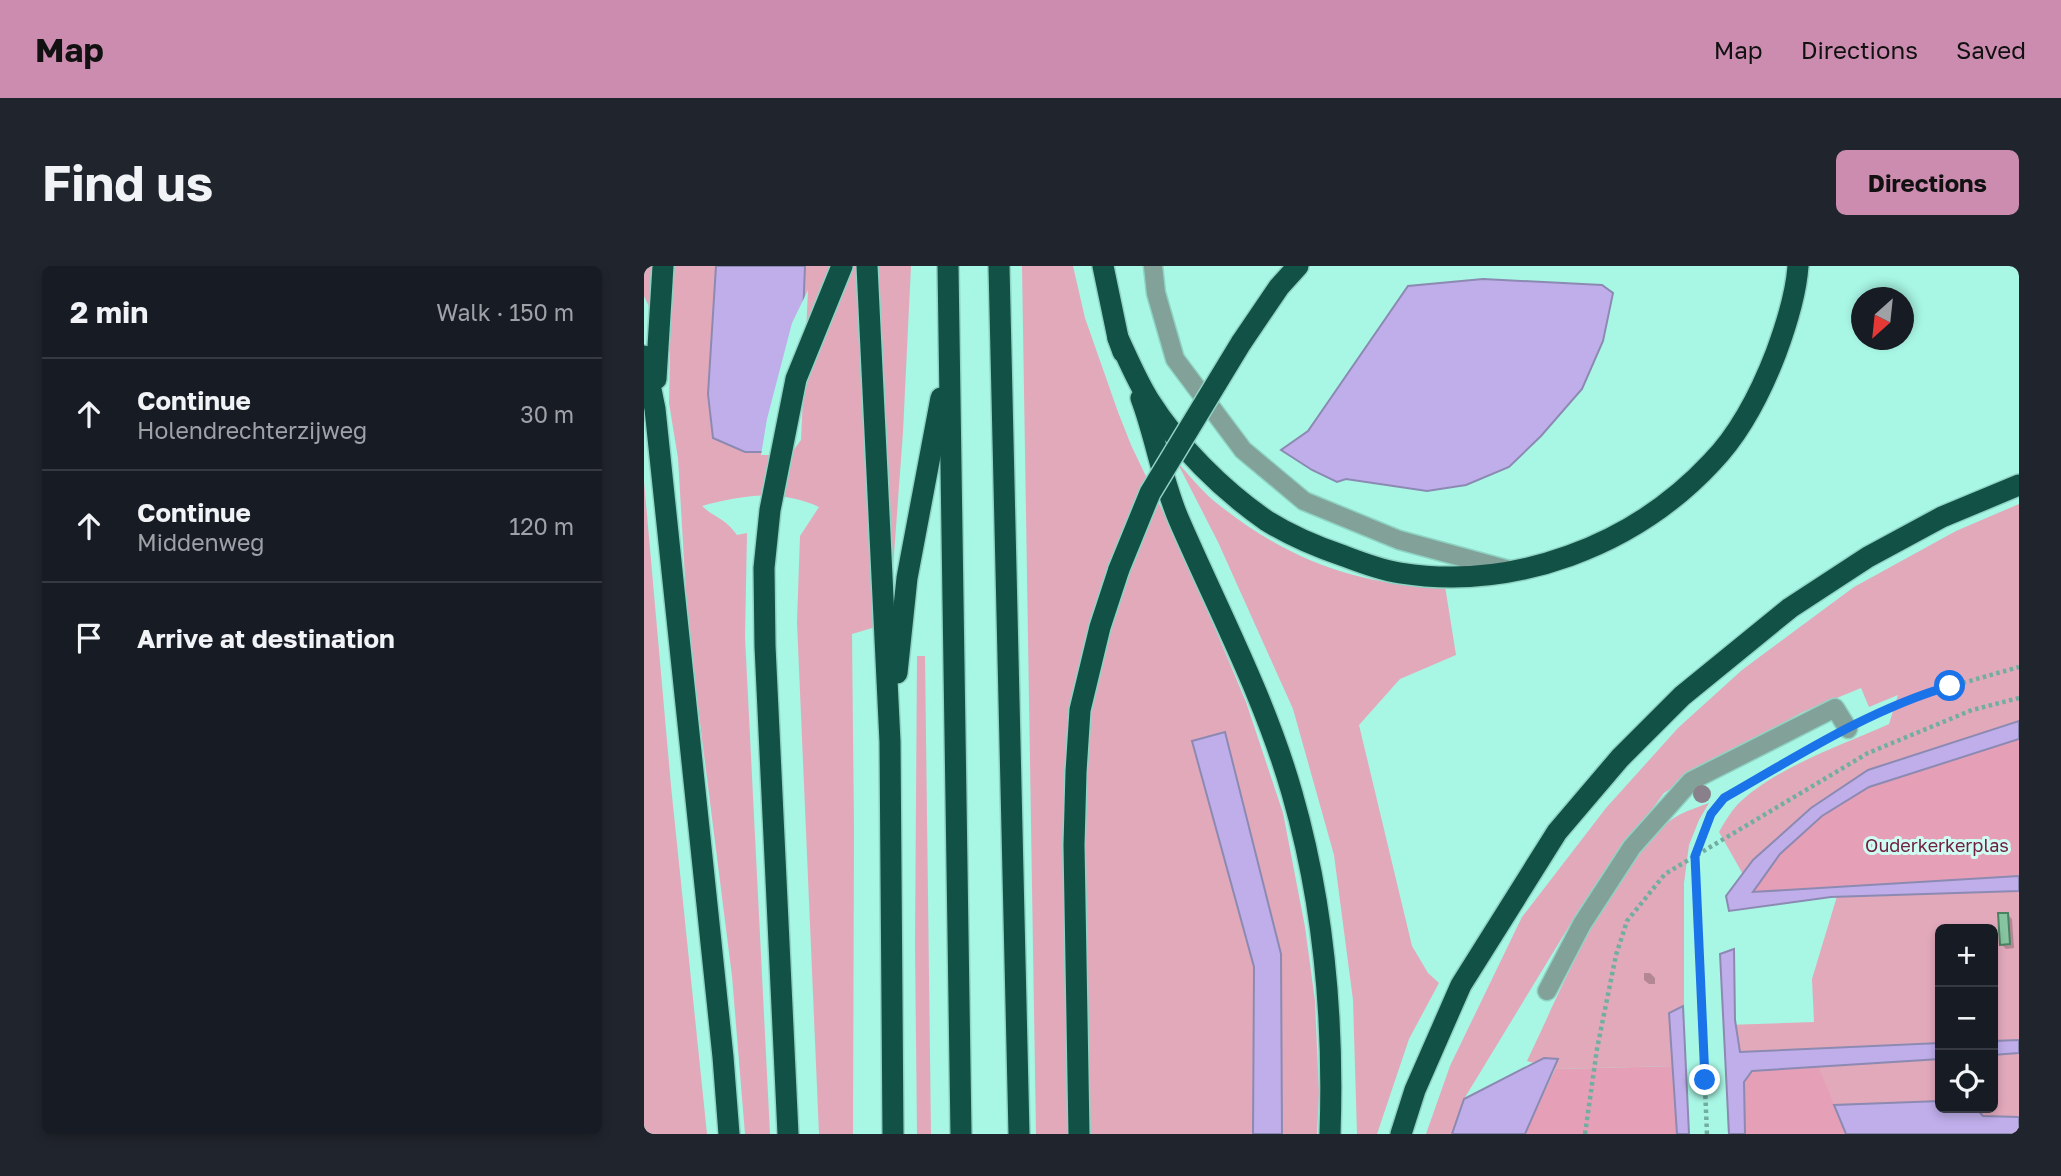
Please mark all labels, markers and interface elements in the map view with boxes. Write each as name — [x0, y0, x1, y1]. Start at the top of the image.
text: Map — [35, 30, 104, 69]
text: Map — [1714, 35, 1763, 64]
text: Directions — [1801, 35, 1918, 64]
text: Saved — [1956, 35, 2026, 64]
button: Directions — [1836, 150, 2019, 215]
text: Find us — [42, 153, 213, 212]
north arrow — [1851, 287, 1914, 350]
text: 2 min — [70, 294, 148, 330]
text: Walk · 150 m — [436, 298, 574, 326]
text: Continue — [137, 385, 251, 416]
icon: ahead — [70, 395, 108, 433]
text: 30 m — [520, 400, 574, 428]
text: Holendrechterzijweg — [137, 416, 367, 444]
text: Continue — [137, 497, 251, 528]
icon: ahead — [70, 507, 108, 545]
text: 120 m — [509, 512, 574, 540]
text: Middenweg — [137, 528, 264, 556]
icon: arrive — [70, 619, 108, 657]
text: Arrive at destination — [137, 623, 395, 654]
route start — [1934, 670, 1965, 701]
park label: Ouderkerkerplas — [1865, 834, 2009, 856]
map controls — [1935, 924, 1998, 1113]
button: + — [1935, 924, 1998, 987]
button: − — [1935, 987, 1998, 1050]
button: locate — [1935, 1050, 1998, 1113]
route end — [1689, 1064, 1720, 1095]

